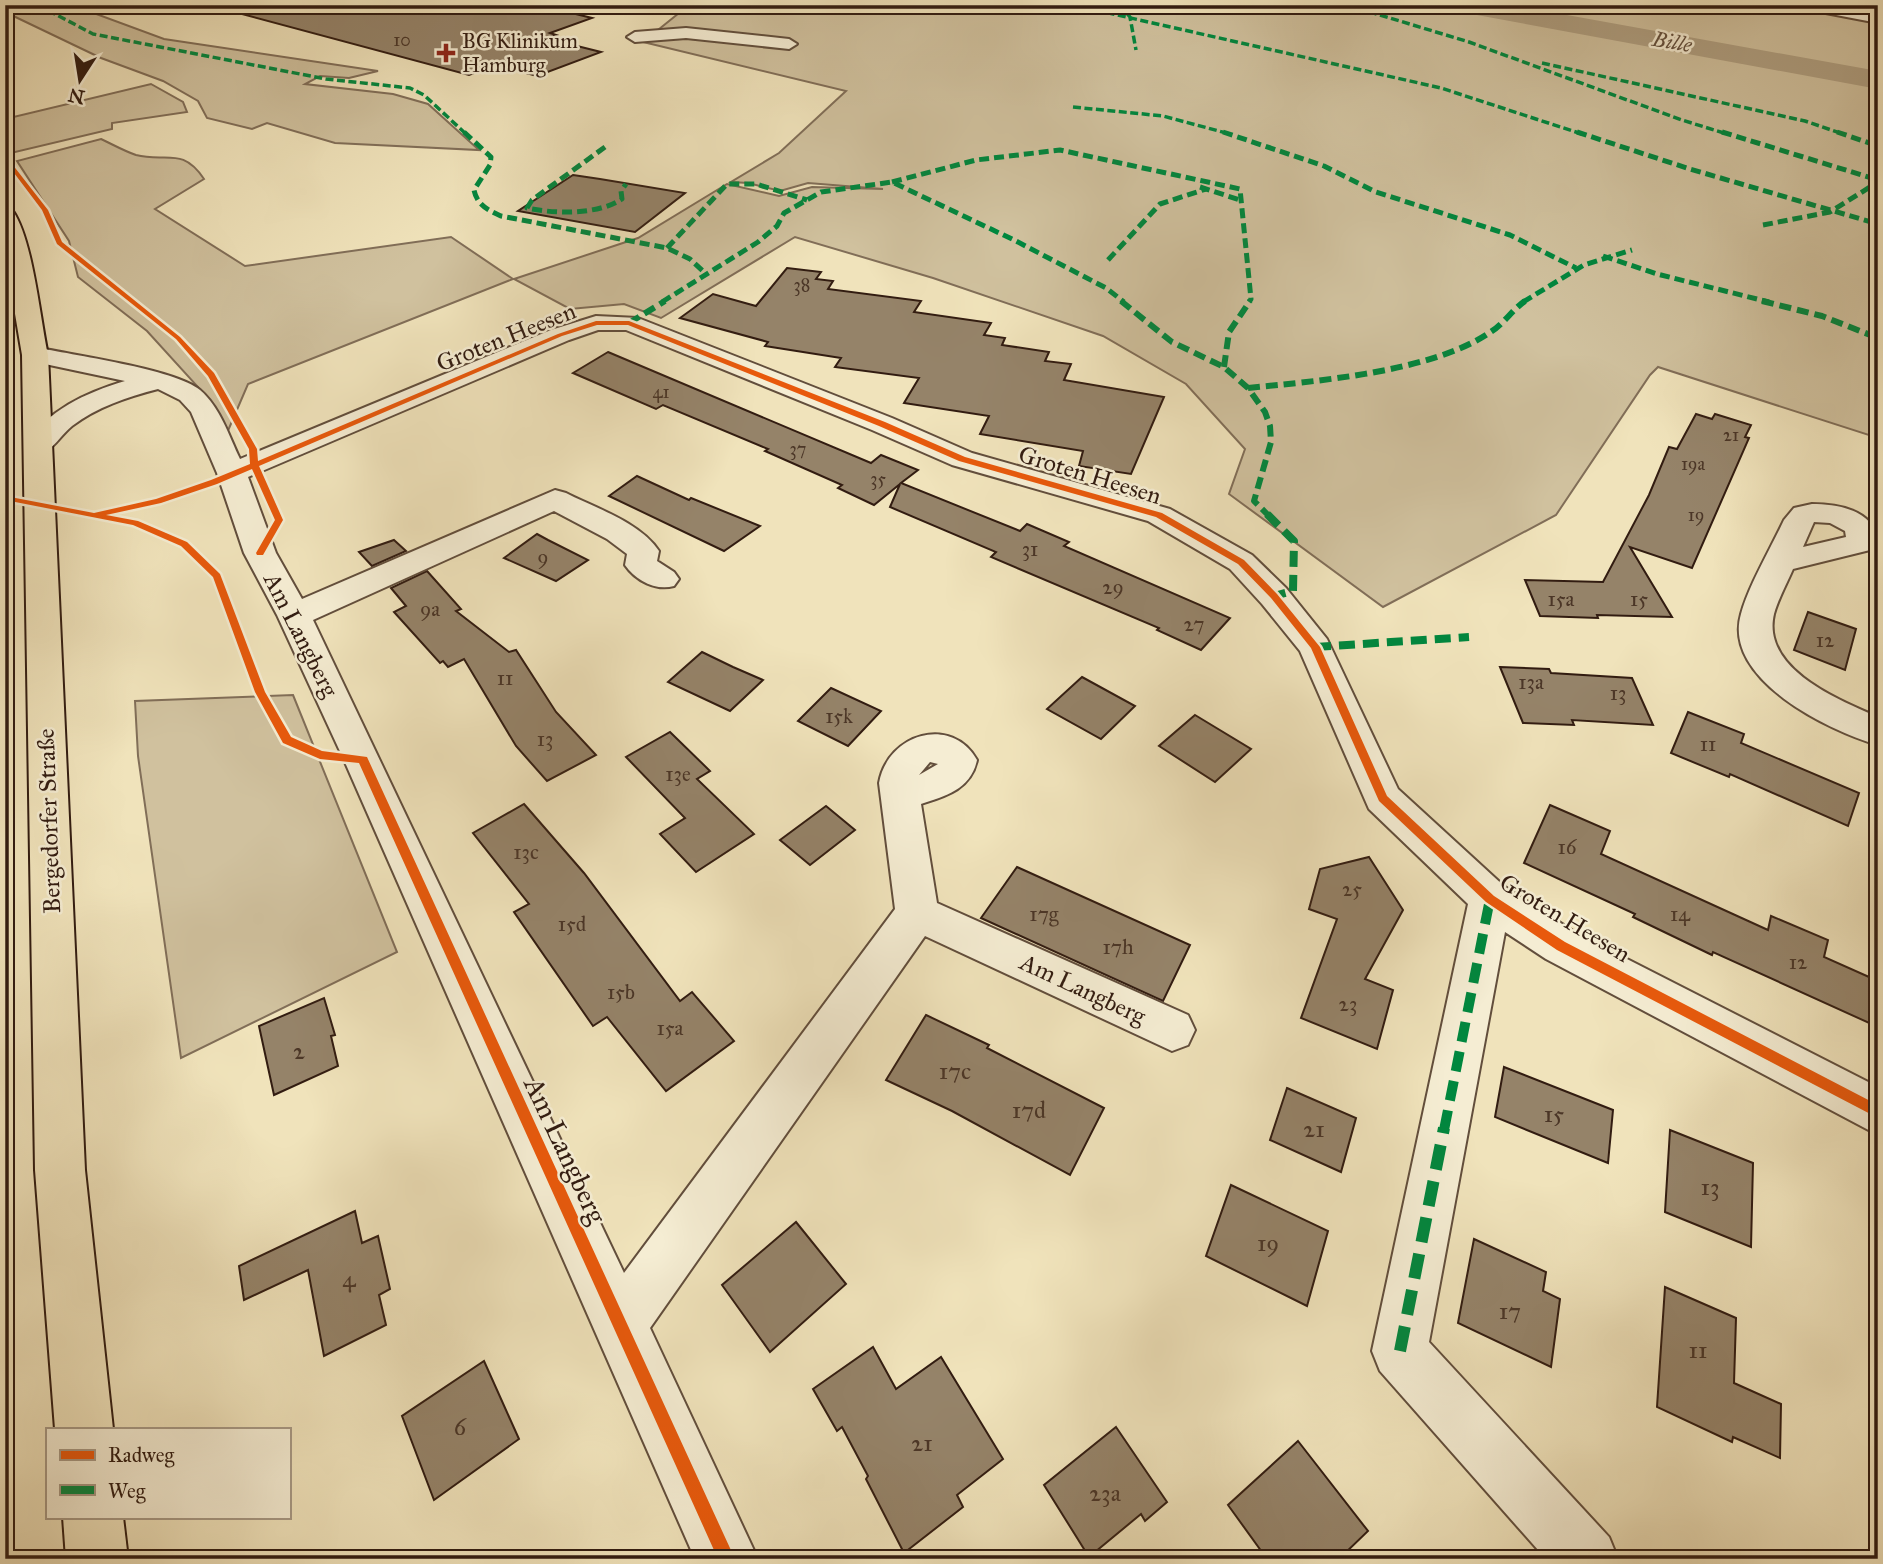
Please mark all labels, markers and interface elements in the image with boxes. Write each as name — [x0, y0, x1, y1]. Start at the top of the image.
water label: Bille — [1649, 26, 1695, 58]
place label: BG Klinikum Hamburg — [462, 28, 578, 78]
house number: 10 — [393, 29, 411, 51]
marker: BG Klinikum Hamburg — [436, 43, 456, 63]
north arrow — [46, 46, 116, 116]
text: N — [66, 83, 87, 109]
house number: 38 — [794, 274, 810, 296]
street label: Groten Heesen — [432, 295, 580, 379]
house number: 41 — [652, 381, 670, 403]
house number: 21 — [1723, 424, 1739, 446]
house number: 37 — [790, 438, 806, 460]
street label: Groten Heesen — [1015, 439, 1165, 511]
house number: 19a — [1681, 453, 1706, 475]
house number: 35 — [870, 468, 886, 490]
house number: 19 — [1688, 504, 1704, 526]
house number: 31 — [1022, 536, 1038, 562]
house number: 9 — [537, 544, 549, 570]
street label: Am Langberg — [256, 567, 345, 703]
house number: 29 — [1102, 574, 1124, 600]
house number: 15a — [1548, 586, 1575, 612]
house number: 15 — [1630, 586, 1648, 612]
house number: 9a — [420, 596, 440, 622]
house number: 27 — [1184, 611, 1205, 637]
house number: 12 — [1816, 627, 1835, 653]
house number: 11 — [497, 665, 513, 691]
house number: 13a — [1518, 669, 1544, 695]
house number: 13 — [1610, 680, 1626, 706]
house number: 15k — [825, 703, 853, 729]
house number: 13 — [537, 726, 553, 752]
street label: Bergedorfer Straße — [31, 728, 67, 914]
house number: 11 — [1700, 731, 1716, 757]
house number: 13e — [665, 761, 691, 787]
house number: 16 — [1557, 834, 1578, 860]
house number: 13c — [513, 839, 539, 865]
street label: Groten Heesen — [1494, 867, 1636, 969]
house number: 25 — [1342, 876, 1362, 902]
house number: 17g — [1029, 901, 1059, 927]
house number: 14 — [1670, 901, 1691, 927]
house number: 15d — [558, 911, 587, 937]
house number: 17h — [1102, 934, 1134, 960]
street label: Am Langberg — [1014, 946, 1151, 1032]
house number: 12 — [1789, 949, 1808, 975]
house number: 15b — [607, 979, 635, 1005]
house number: 23 — [1339, 991, 1357, 1017]
house number: 15a — [657, 1015, 684, 1041]
house number: 2 — [293, 1036, 305, 1066]
house number: 17c — [939, 1056, 971, 1086]
street label: Am Langberg — [516, 1070, 615, 1230]
house number: 17d — [1012, 1095, 1046, 1125]
house number: 15 — [1544, 1099, 1564, 1129]
house number: 21 — [1303, 1114, 1325, 1144]
house number: 13 — [1700, 1172, 1720, 1202]
house number: 19 — [1257, 1228, 1279, 1258]
house number: 4 — [342, 1264, 356, 1294]
house number: 17 — [1499, 1296, 1521, 1326]
house number: 11 — [1689, 1335, 1707, 1365]
house number: 6 — [454, 1412, 467, 1442]
legend — [46, 1428, 290, 1518]
house number: 21 — [911, 1428, 933, 1458]
text: Radweg — [108, 1442, 174, 1468]
text: Weg — [108, 1478, 146, 1504]
house number: 23a — [1089, 1478, 1122, 1508]

